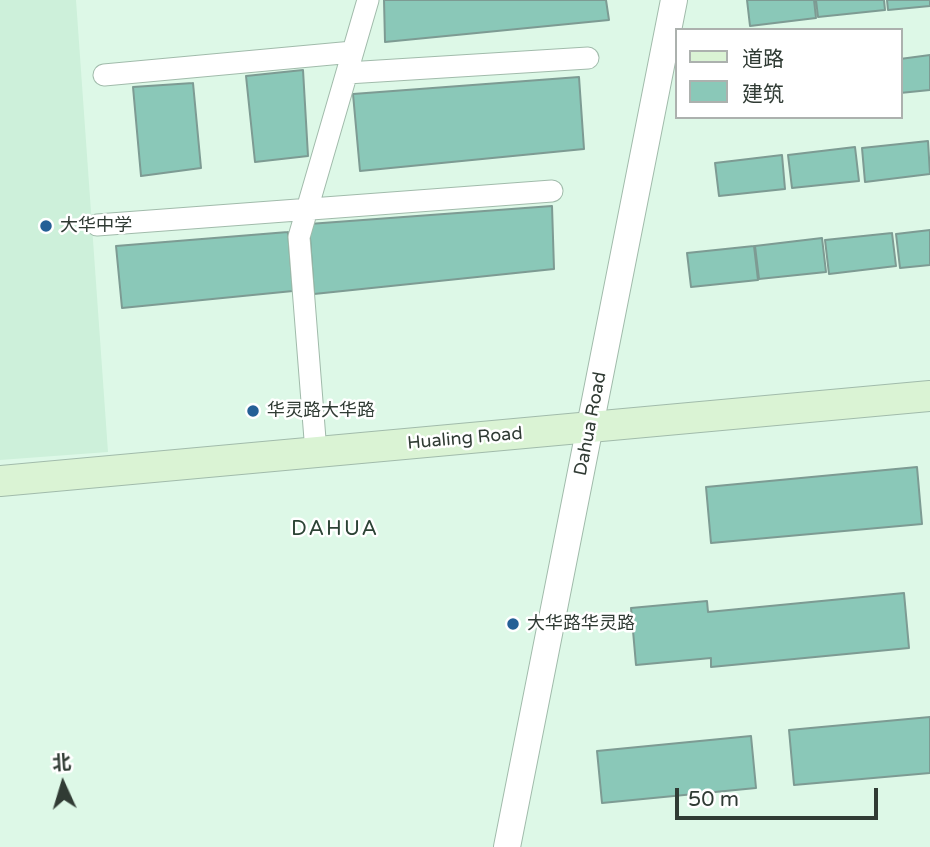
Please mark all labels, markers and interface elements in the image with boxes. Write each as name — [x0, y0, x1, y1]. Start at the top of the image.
legend — [674, 28, 902, 119]
text: 道路 — [742, 47, 784, 72]
text: 建筑 — [742, 82, 784, 107]
place label: 大华中学 — [60, 215, 132, 237]
marker: 大华中学 — [38, 218, 54, 234]
street label: Dahua Road — [570, 370, 612, 478]
place label: 华灵路大华路 — [267, 400, 375, 422]
marker: 华灵路大华路 — [245, 403, 261, 419]
street label: Hualing Road — [406, 423, 524, 455]
district label: DAHUA — [292, 516, 378, 542]
place label: 大华路华灵路 — [527, 613, 635, 635]
marker: 大华路华灵路 — [505, 616, 521, 632]
north arrow — [28, 749, 98, 819]
text: 北 — [51, 751, 72, 775]
scale bar — [678, 774, 881, 818]
text: 50 m — [688, 787, 739, 812]

